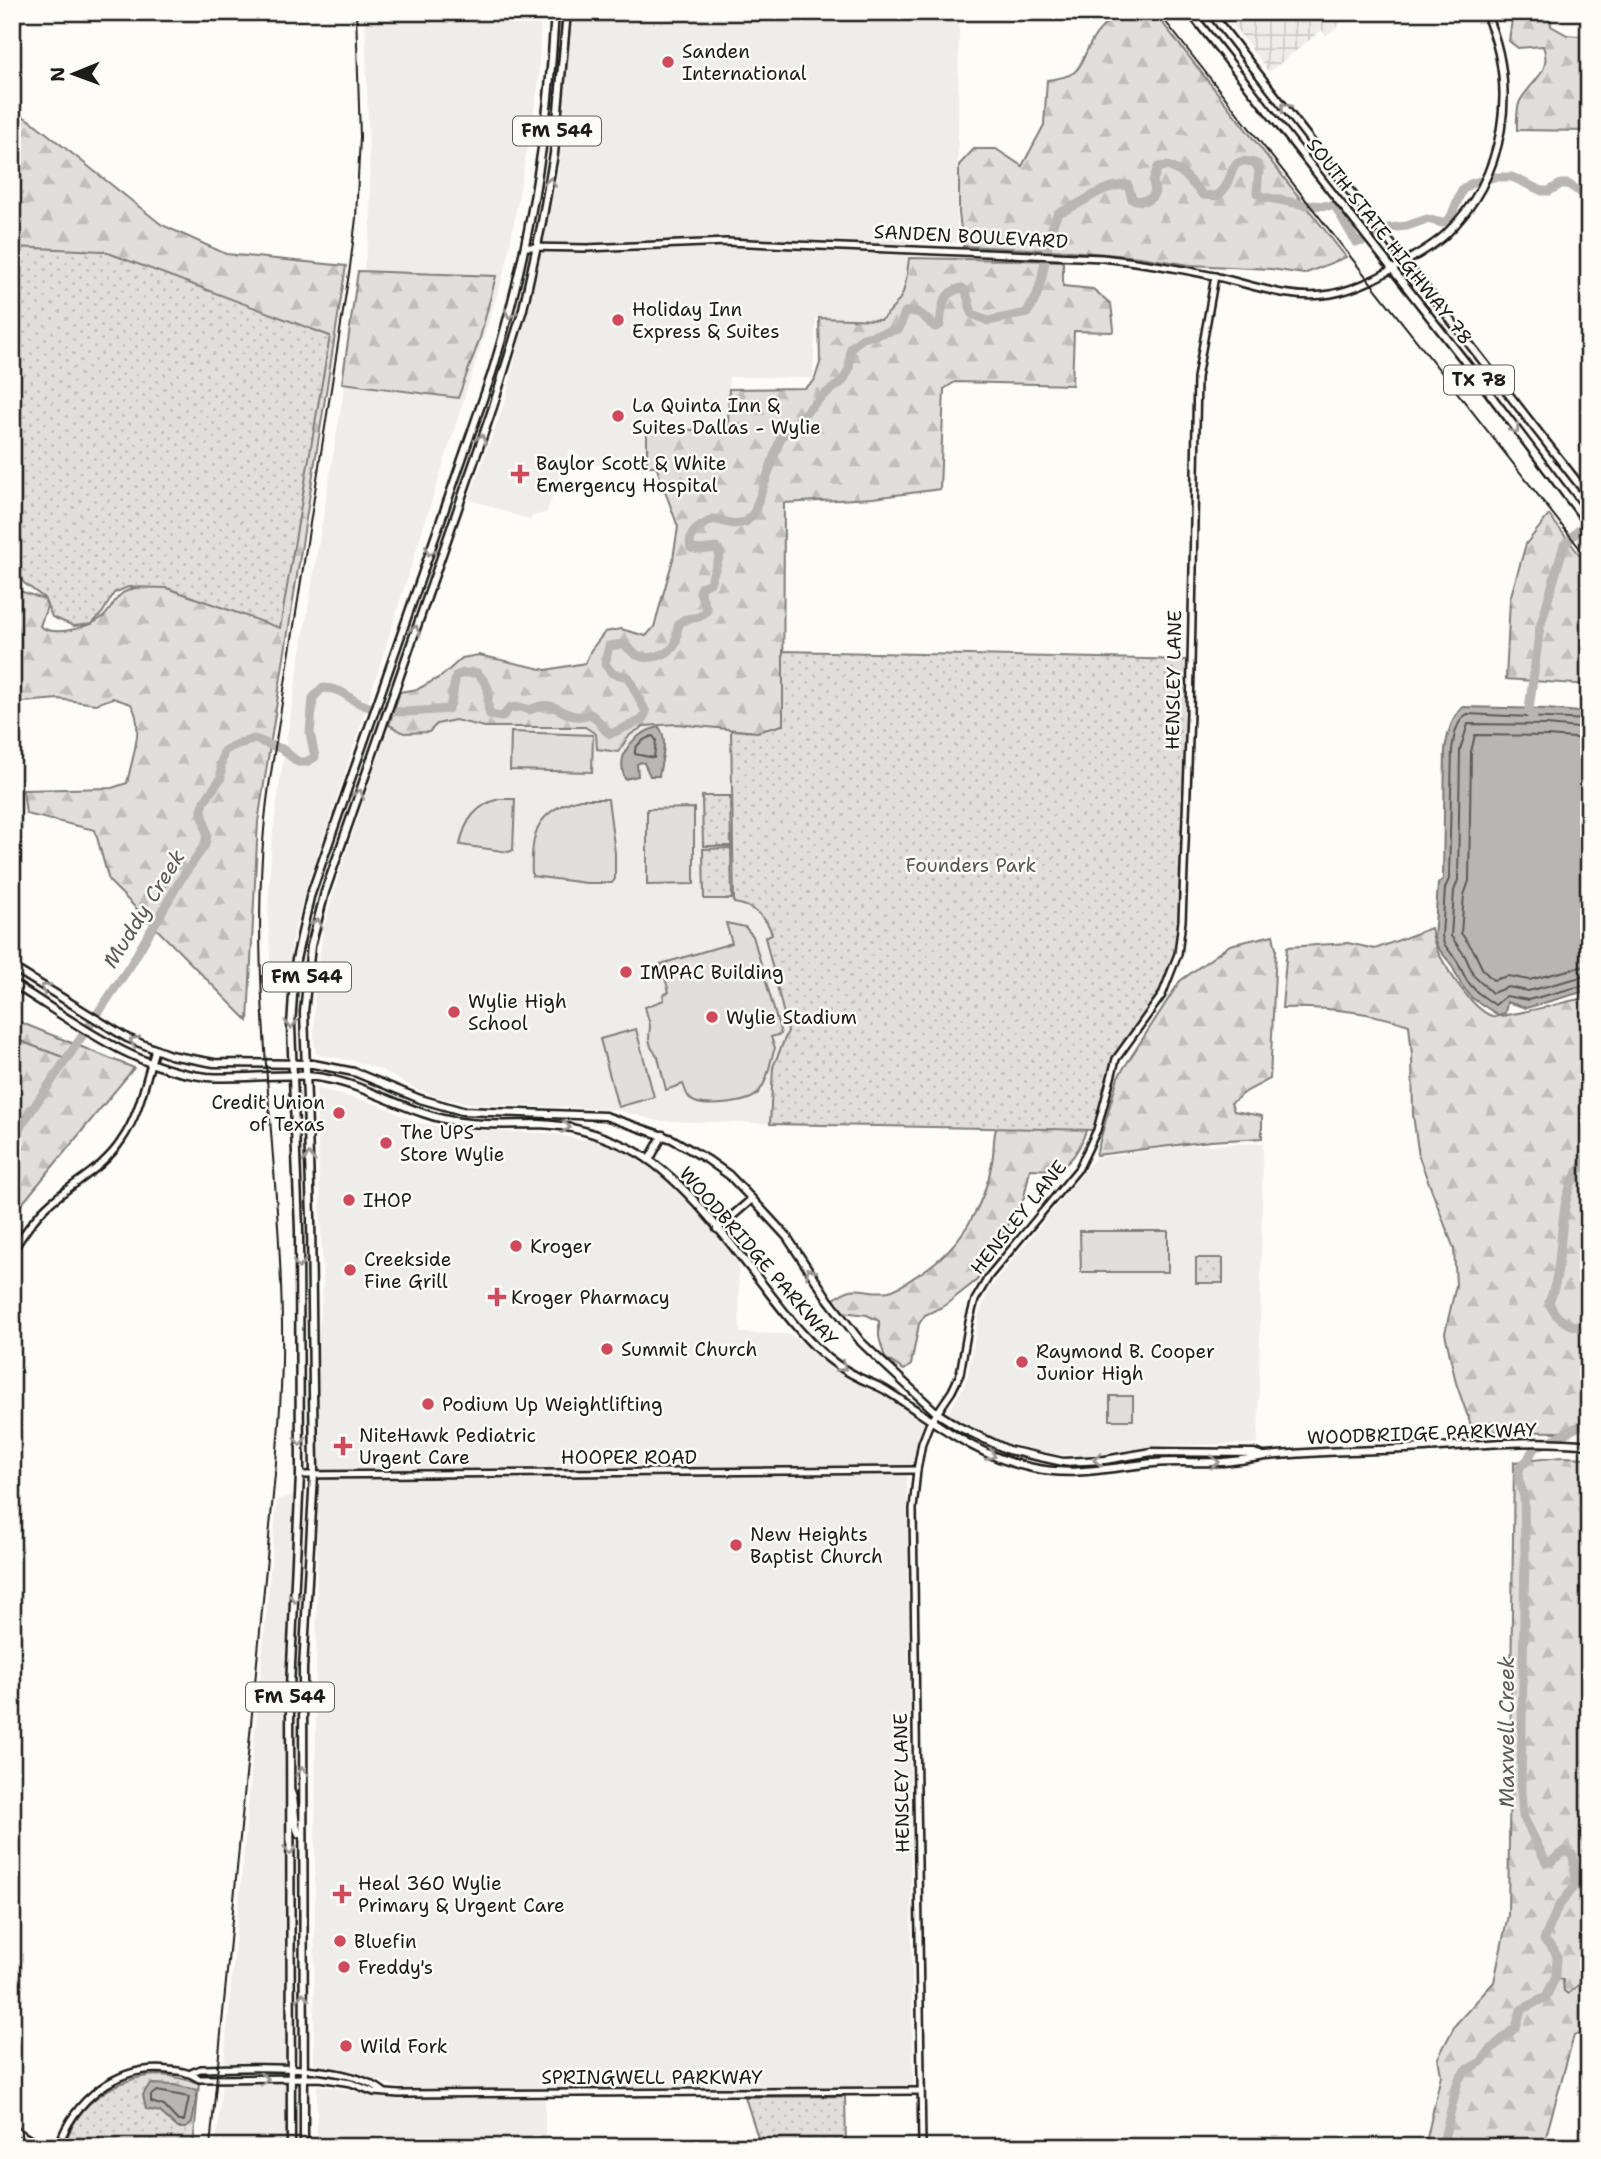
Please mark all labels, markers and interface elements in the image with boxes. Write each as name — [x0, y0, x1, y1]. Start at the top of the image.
north arrow — [38, 38, 108, 108]
place label: Sanden International — [682, 39, 807, 86]
marker: Sanden International — [660, 54, 676, 70]
text: N — [45, 67, 70, 82]
one-way arrow — [1281, 102, 1293, 115]
road number: FM 544 — [513, 116, 601, 146]
street label: SOUTH STATE HIGHWAY 78 — [1301, 133, 1478, 350]
one-way arrow — [542, 176, 557, 188]
street label: SANDEN BOULEVARD — [873, 219, 1069, 254]
place label: Holiday Inn Express & Suites — [632, 297, 780, 344]
one-way arrow — [503, 308, 518, 320]
marker: Holiday Inn Express & Suites — [610, 312, 626, 328]
road number: TX 78 — [1444, 366, 1514, 394]
place label: La Quinta Inn & Suites Dallas - Wylie — [632, 393, 821, 440]
marker: La Quinta Inn & Suites Dallas - Wylie — [610, 408, 626, 424]
one-way arrow — [1507, 421, 1520, 434]
one-way arrow — [473, 433, 487, 445]
place label: Baylor Scott & White Emergency Hospital — [536, 451, 727, 498]
marker: Baylor Scott & White Emergency Hospital — [510, 464, 530, 484]
one-way arrow — [424, 545, 438, 557]
street label: HENSLEY LANE — [1160, 610, 1187, 750]
one-way arrow — [407, 625, 421, 637]
one-way arrow — [351, 789, 365, 801]
water label: Muddy Creek — [96, 844, 192, 974]
park label: Founders Park — [906, 853, 1037, 878]
one-way arrow — [309, 917, 323, 929]
place label: IMPAC Building — [640, 960, 784, 985]
road number: FM 544 — [263, 962, 351, 992]
marker: IMPAC Building — [618, 964, 634, 980]
one-way arrow — [40, 983, 53, 996]
place label: Wylie High School — [468, 989, 567, 1036]
marker: Wylie High School — [446, 1004, 462, 1020]
place label: Wylie Stadium — [726, 1005, 857, 1030]
marker: Wylie Stadium — [704, 1009, 720, 1025]
one-way arrow — [283, 1019, 299, 1029]
one-way arrow — [129, 1035, 141, 1049]
place label: Credit Union of Texas — [211, 1090, 325, 1137]
marker: Credit Union of Texas — [331, 1105, 347, 1121]
one-way arrow — [560, 1119, 572, 1134]
place label: The UPS Store Wylie — [400, 1120, 505, 1167]
marker: The UPS Store Wylie — [378, 1135, 394, 1151]
one-way arrow — [302, 1153, 317, 1164]
street label: HENSLEY LANE — [965, 1155, 1072, 1280]
street label: WOODBRIDGE PARKWAY — [674, 1161, 844, 1352]
place label: IHOP — [363, 1188, 412, 1213]
marker: IHOP — [341, 1192, 357, 1208]
place label: Kroger — [530, 1234, 592, 1259]
marker: Kroger — [508, 1238, 524, 1254]
place label: Creekside Fine Grill — [364, 1247, 451, 1294]
one-way arrow — [291, 1259, 307, 1269]
marker: Creekside Fine Grill — [342, 1262, 358, 1278]
one-way arrow — [806, 1267, 818, 1280]
place label: Kroger Pharmacy — [511, 1285, 670, 1310]
marker: Kroger Pharmacy — [489, 1289, 505, 1305]
place label: Summit Church — [621, 1337, 757, 1362]
place label: Raymond B. Cooper Junior High — [1036, 1339, 1215, 1386]
marker: Summit Church — [599, 1341, 615, 1357]
marker: Raymond B. Cooper Junior High — [1014, 1354, 1030, 1370]
one-way arrow — [834, 1359, 847, 1372]
place label: Podium Up Weightlifting — [442, 1392, 663, 1417]
marker: Podium Up Weightlifting — [420, 1396, 436, 1412]
street label: WOODBRIDGE PARKWAY — [1307, 1417, 1538, 1450]
place label: NiteHawk Pediatric Urgent Care — [359, 1423, 536, 1470]
one-way arrow — [292, 1436, 307, 1447]
marker: NiteHawk Pediatric Urgent Care — [333, 1436, 353, 1456]
street label: HOOPER ROAD — [561, 1445, 697, 1470]
one-way arrow — [983, 1447, 996, 1461]
one-way arrow — [1092, 1452, 1103, 1467]
one-way arrow — [1210, 1454, 1221, 1470]
place label: New Heights Baptist Church — [750, 1522, 883, 1569]
marker: New Heights Baptist Church — [728, 1537, 744, 1553]
one-way arrow — [287, 1593, 302, 1604]
water label: Maxwell Creek — [1493, 1656, 1521, 1808]
road number: FM 544 — [246, 1682, 334, 1712]
street label: HENSLEY LANE — [888, 1713, 915, 1853]
one-way arrow — [294, 1766, 310, 1777]
one-way arrow — [282, 1845, 298, 1856]
place label: Heal 360 Wylie Primary & Urgent Care — [358, 1871, 565, 1918]
marker: Heal 360 Wylie Primary & Urgent Care — [332, 1884, 352, 1904]
place label: Bluefin — [354, 1929, 417, 1954]
marker: Bluefin — [332, 1933, 348, 1949]
place label: Freddy's — [358, 1955, 433, 1980]
marker: Freddy's — [336, 1959, 352, 1975]
one-way arrow — [295, 1991, 311, 2001]
place label: Wild Fork — [360, 2034, 448, 2059]
marker: Wild Fork — [338, 2038, 354, 2054]
street label: SPRINGWELL PARKWAY — [541, 2065, 763, 2090]
one-way arrow — [259, 2072, 270, 2087]

